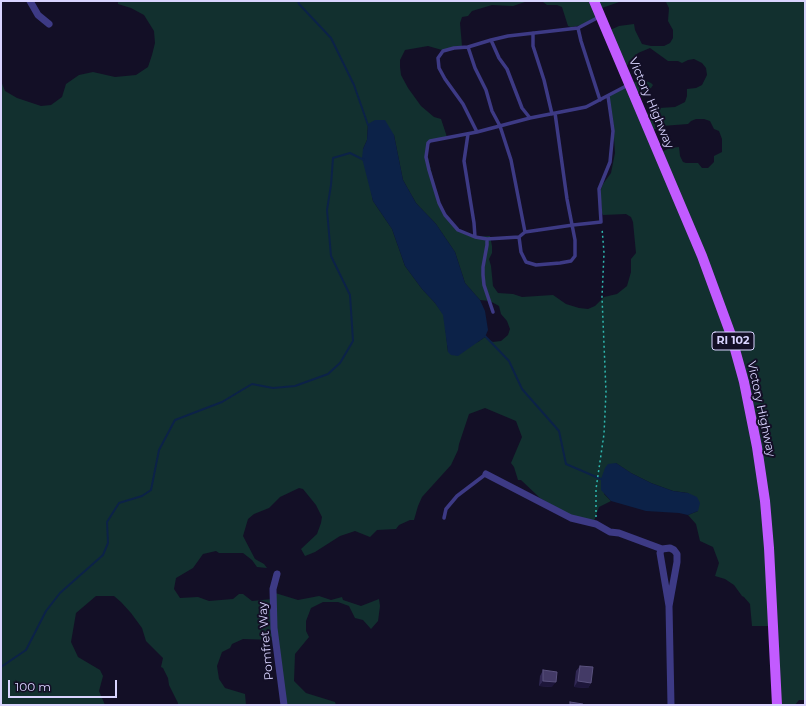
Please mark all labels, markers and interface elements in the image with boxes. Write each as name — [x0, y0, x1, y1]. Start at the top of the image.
street label: Victory Highway — [625, 55, 677, 151]
road number: RI 102 — [712, 332, 754, 350]
street label: Victory Highway — [744, 360, 778, 458]
street label: Pomfret Way — [255, 601, 277, 681]
scale bar — [10, 672, 119, 698]
text: 100 m — [15, 679, 51, 694]

